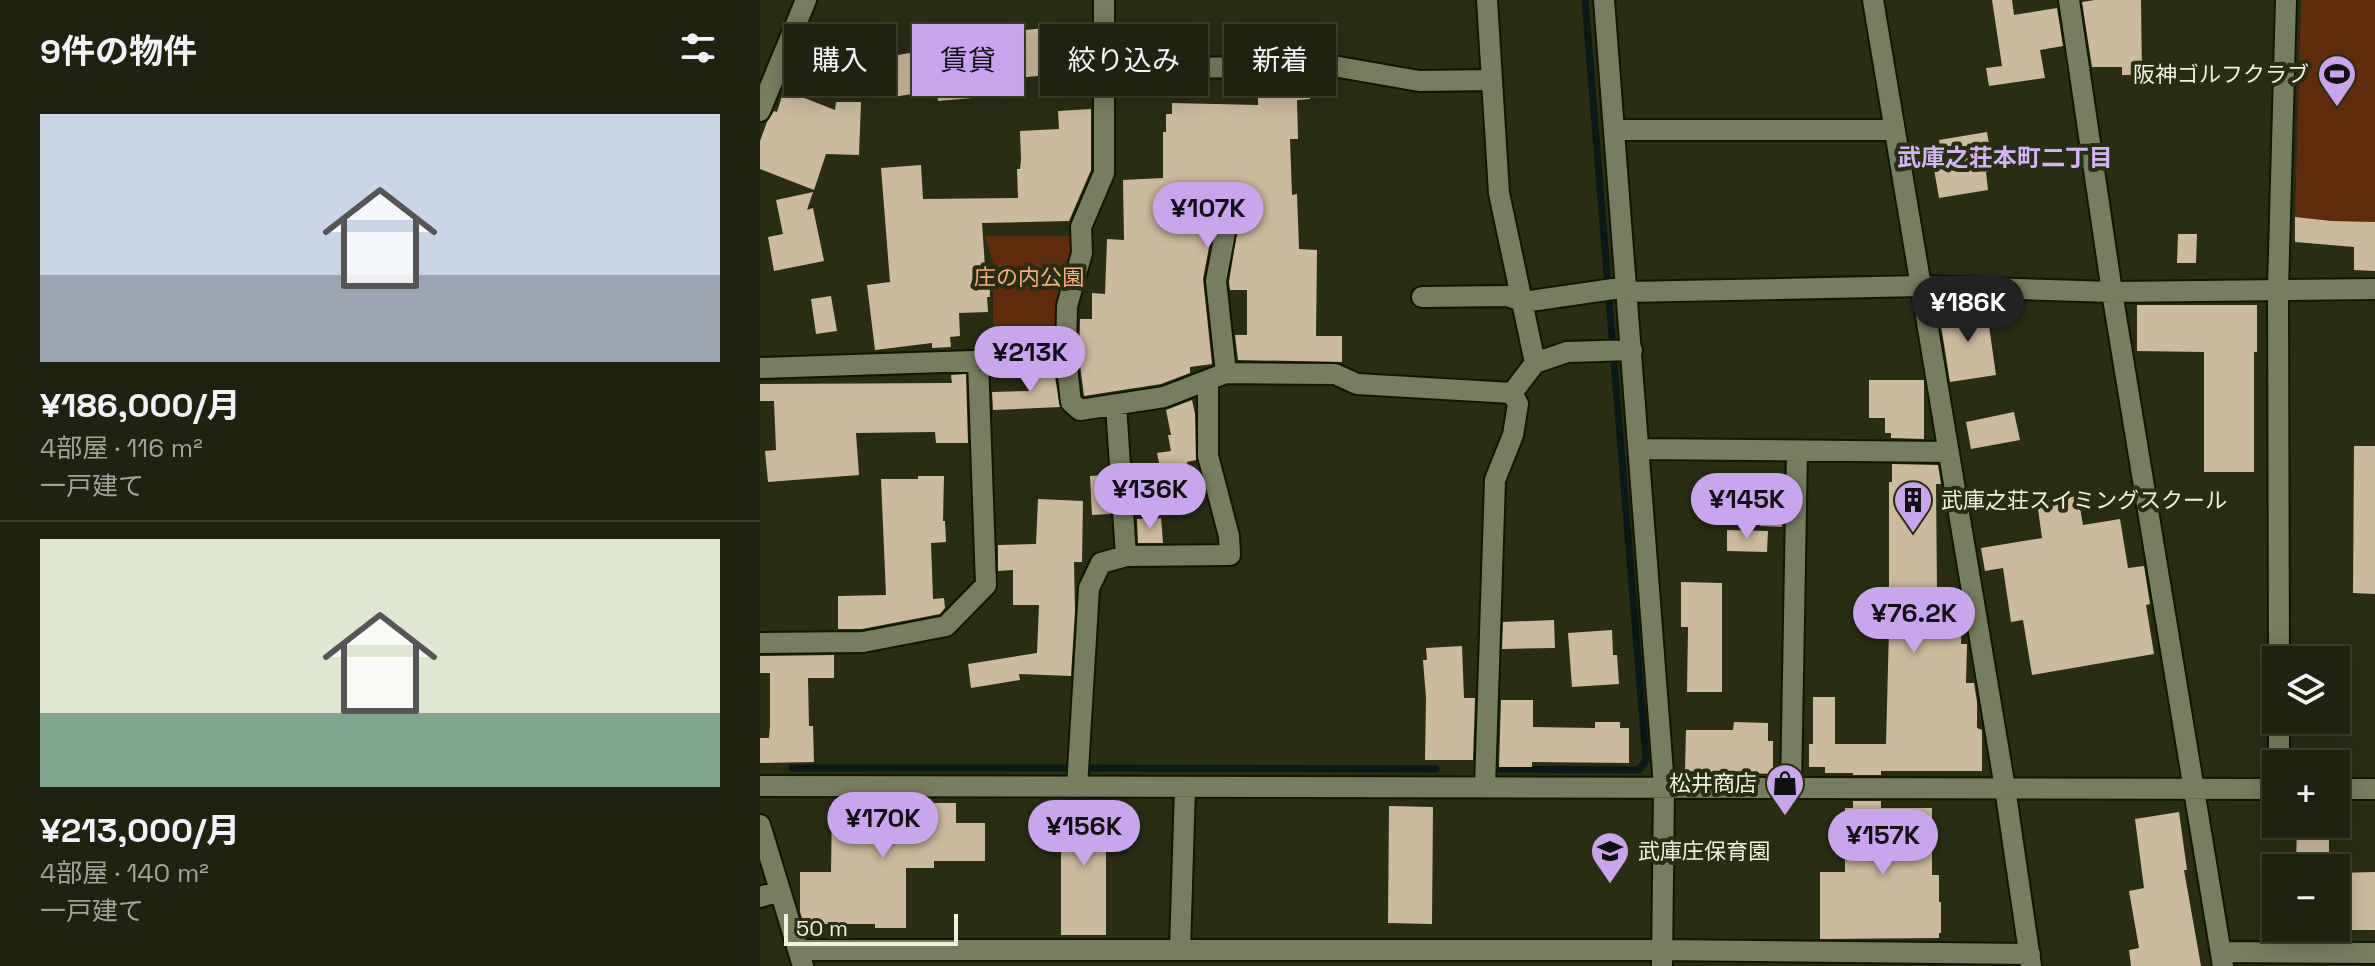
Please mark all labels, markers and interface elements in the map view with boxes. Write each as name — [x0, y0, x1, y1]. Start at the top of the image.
chip: 購入 — [784, 24, 896, 96]
chip: 賃貸 — [912, 24, 1024, 96]
chip: 絞り込み — [1040, 24, 1208, 96]
chip: 新着 — [1224, 24, 1336, 96]
icon: filters — [676, 26, 720, 70]
text: 9件の物件 — [40, 30, 197, 73]
sports icon: 阪神ゴルフクラブ — [2316, 53, 2358, 108]
place label: 阪神ゴルフクラブ — [2133, 60, 2309, 88]
district label: 武庫之荘本町二丁目 — [1897, 142, 2113, 173]
icon: home — [308, 166, 452, 310]
pin: ¥107K — [1152, 182, 1264, 250]
text: ¥107K — [1171, 191, 1245, 225]
park label: 庄の内公園 — [974, 263, 1084, 291]
pin: ¥186K — [1912, 276, 2024, 344]
text: ¥186K — [1930, 285, 2006, 319]
pin: ¥213K — [974, 326, 1086, 394]
text: ¥213K — [992, 335, 1068, 369]
text: ¥186,000/月 — [40, 384, 241, 427]
text: 4部屋 · 116 m² — [40, 431, 203, 465]
pin: ¥136K — [1094, 463, 1206, 531]
text: 一戸建て — [40, 469, 144, 503]
text: ¥136K — [1112, 472, 1188, 506]
pin: ¥145K — [1691, 473, 1803, 541]
building icon: 武庫之荘スイミングスクール — [1892, 479, 1934, 534]
text: ¥145K — [1709, 482, 1785, 516]
place label: 武庫之荘スイミングスクール — [1941, 486, 2227, 514]
pin: ¥76.2K — [1849, 587, 1979, 655]
icon: home — [308, 591, 452, 735]
text: ¥76.2K — [1871, 596, 1957, 630]
map controls — [2262, 646, 2350, 942]
button: layers — [2262, 646, 2350, 734]
button: + — [2262, 750, 2350, 838]
shop icon: 松井商店 — [1764, 762, 1806, 817]
place label: 松井商店 — [1669, 769, 1757, 797]
pin: ¥170K — [827, 792, 939, 860]
pin: ¥156K — [1028, 800, 1140, 868]
text: ¥170K — [845, 801, 921, 835]
text: ¥213,000/月 — [40, 809, 240, 852]
text: ¥156K — [1046, 809, 1122, 843]
pin: ¥157K — [1827, 809, 1939, 877]
text: ¥157K — [1846, 818, 1920, 852]
school or university icon: 武庫庄保育園 — [1589, 830, 1631, 885]
place label: 武庫庄保育園 — [1638, 837, 1770, 865]
button: − — [2262, 854, 2350, 942]
text: 4部屋 · 140 m² — [40, 856, 209, 890]
text: 一戸建て — [40, 894, 144, 928]
scale bar — [784, 910, 958, 946]
text: 50 m — [796, 914, 848, 942]

